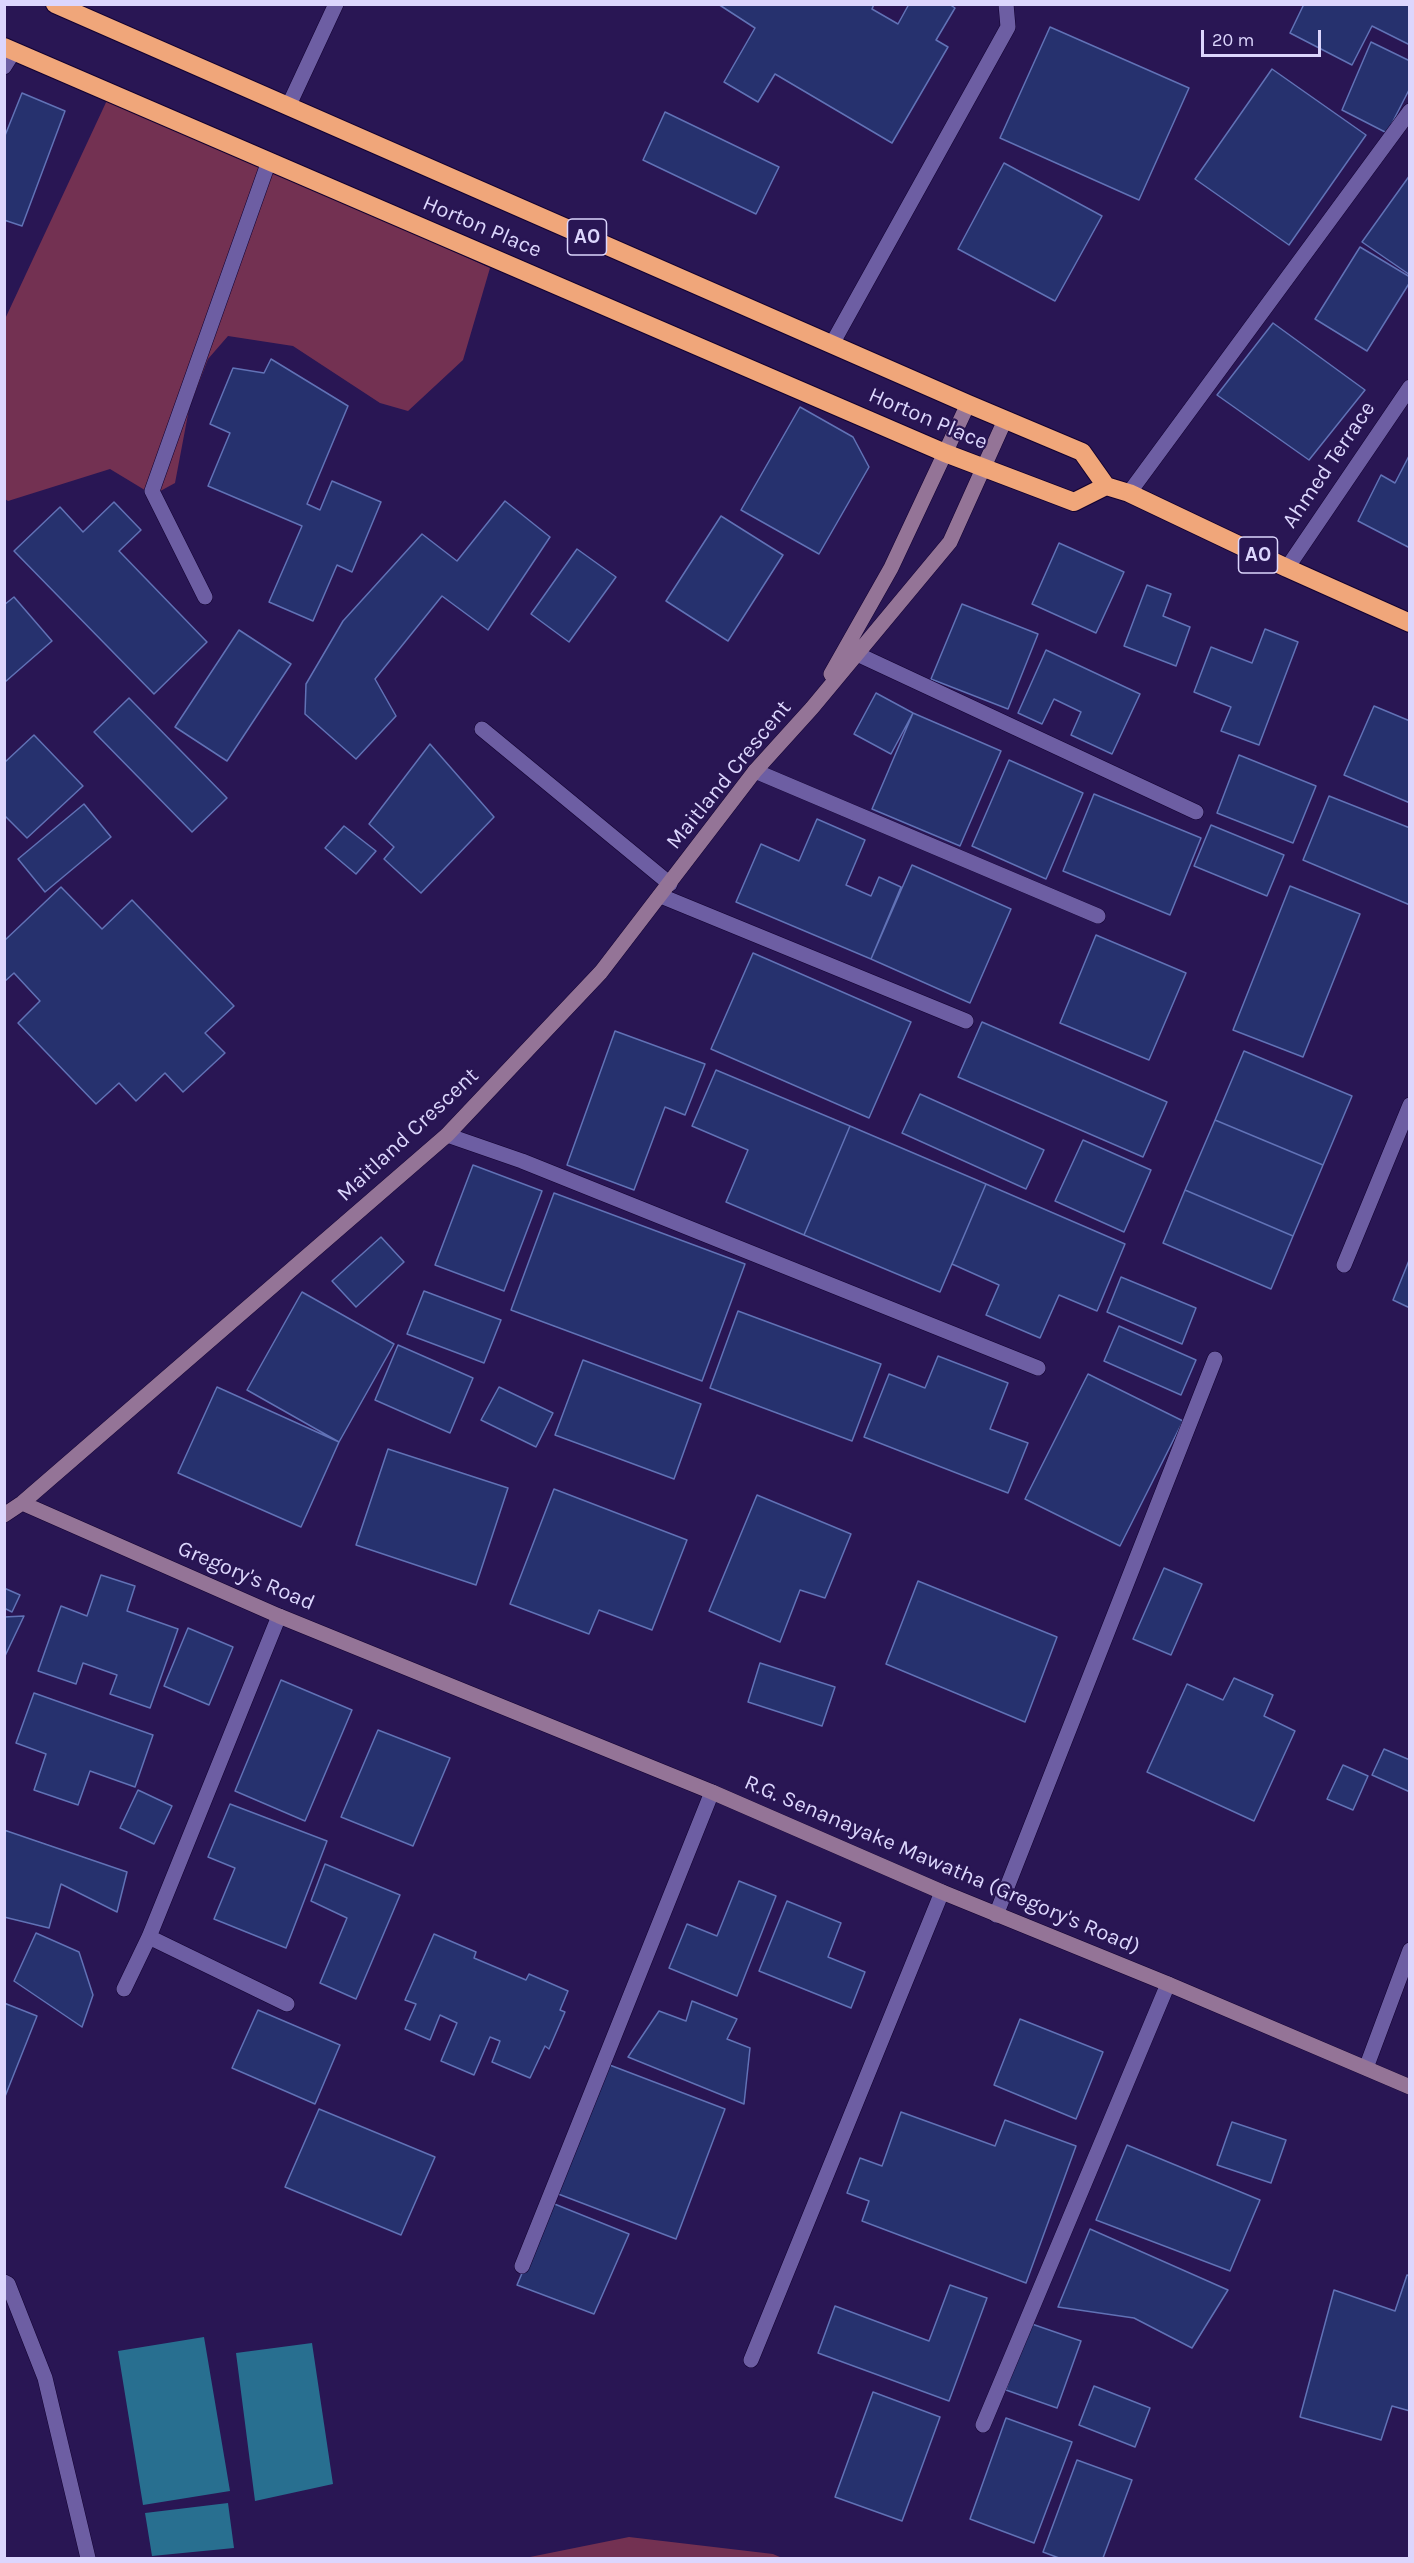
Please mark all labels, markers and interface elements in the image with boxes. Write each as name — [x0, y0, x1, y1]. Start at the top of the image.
scale bar — [1204, 18, 1324, 56]
text: 20 m — [1212, 29, 1254, 51]
street label: Horton Place — [419, 190, 545, 264]
road number: A0 — [568, 219, 606, 255]
street label: Horton Place — [865, 382, 991, 456]
street label: Ahmed Terrace — [1277, 397, 1381, 533]
road number: A0 — [1238, 537, 1278, 573]
street label: Maitland Crescent — [661, 695, 797, 855]
street label: Maitland Crescent — [332, 1063, 484, 1207]
street label: Gregory's Road — [173, 1535, 319, 1617]
street label: R.G. Senanayake Mawatha (Gregory's Road) — [740, 1769, 1144, 1961]

